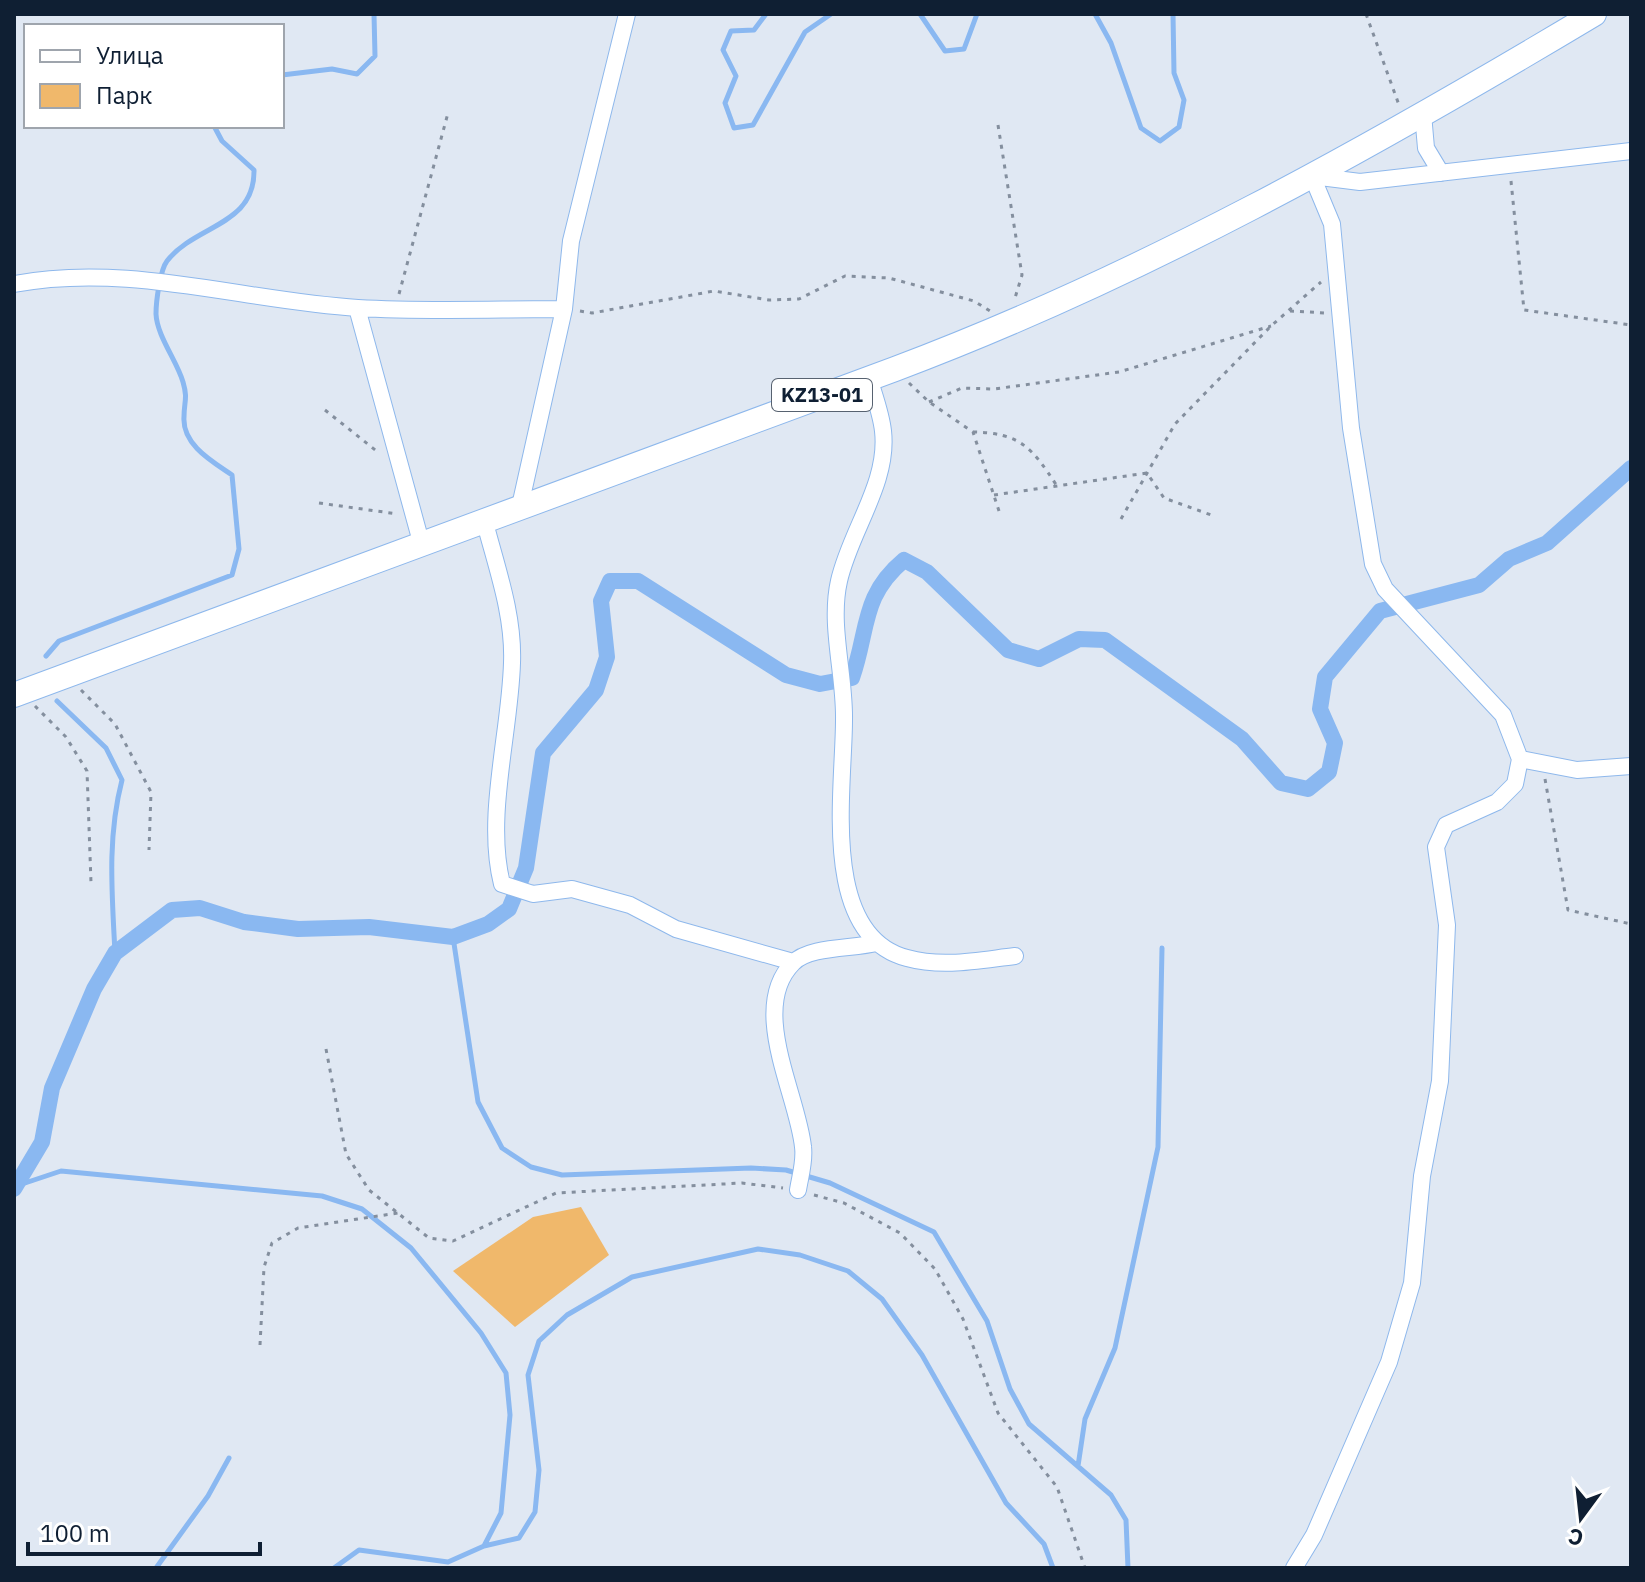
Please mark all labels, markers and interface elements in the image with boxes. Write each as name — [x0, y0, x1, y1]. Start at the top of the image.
legend — [24, 24, 284, 128]
text: Улица — [96, 39, 164, 71]
text: Парк — [96, 79, 153, 111]
road number: KZ13-01 — [772, 379, 872, 411]
north arrow — [1541, 1478, 1621, 1558]
scale bar — [28, 1506, 260, 1556]
text: 100 m — [40, 1517, 110, 1549]
text: С — [1565, 1522, 1586, 1554]

